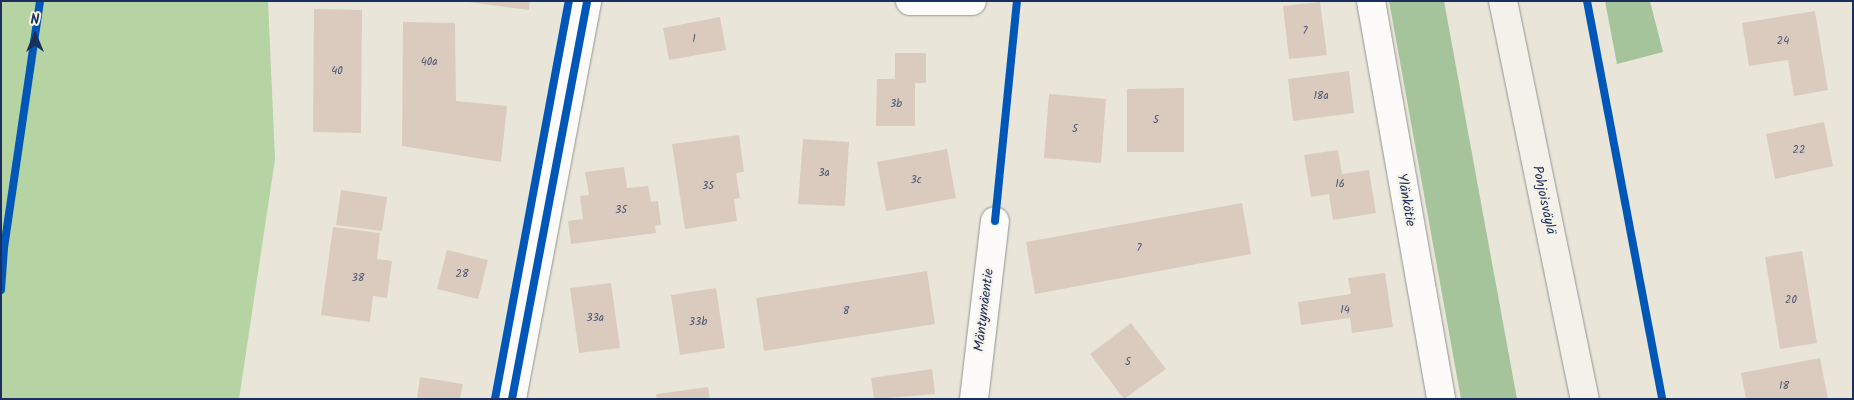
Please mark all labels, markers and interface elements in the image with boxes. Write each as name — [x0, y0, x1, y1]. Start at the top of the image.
text: N — [31, 9, 39, 31]
north arrow — [10, 10, 60, 60]
house number: 7 — [1302, 24, 1308, 38]
house number: 1 — [692, 32, 696, 46]
house number: 24 — [1777, 34, 1789, 48]
house number: 40a — [421, 55, 437, 69]
house number: 40 — [331, 64, 343, 78]
house number: 18a — [1313, 89, 1329, 103]
house number: 3b — [890, 97, 902, 111]
house number: 5 — [1153, 113, 1159, 127]
house number: 5 — [1072, 122, 1078, 136]
house number: 22 — [1793, 143, 1805, 157]
street label: Pohjoisväylä — [1529, 164, 1559, 236]
house number: 3a — [818, 166, 830, 180]
street label: Ylänkötie — [1393, 172, 1419, 228]
house number: 3c — [910, 173, 922, 187]
house number: 16 — [1335, 177, 1345, 191]
house number: 35 — [702, 179, 714, 193]
house number: 35 — [615, 203, 627, 217]
house number: 7 — [1136, 241, 1142, 255]
house number: 28 — [455, 267, 469, 281]
street label: Mäntymäentie — [971, 267, 997, 353]
house number: 38 — [352, 271, 364, 285]
house number: 20 — [1785, 293, 1797, 307]
house number: 14 — [1340, 303, 1350, 317]
house number: 8 — [843, 304, 849, 318]
house number: 33a — [586, 311, 604, 325]
house number: 33b — [689, 315, 707, 329]
house number: 5 — [1125, 355, 1131, 369]
house number: 18 — [1779, 379, 1789, 393]

